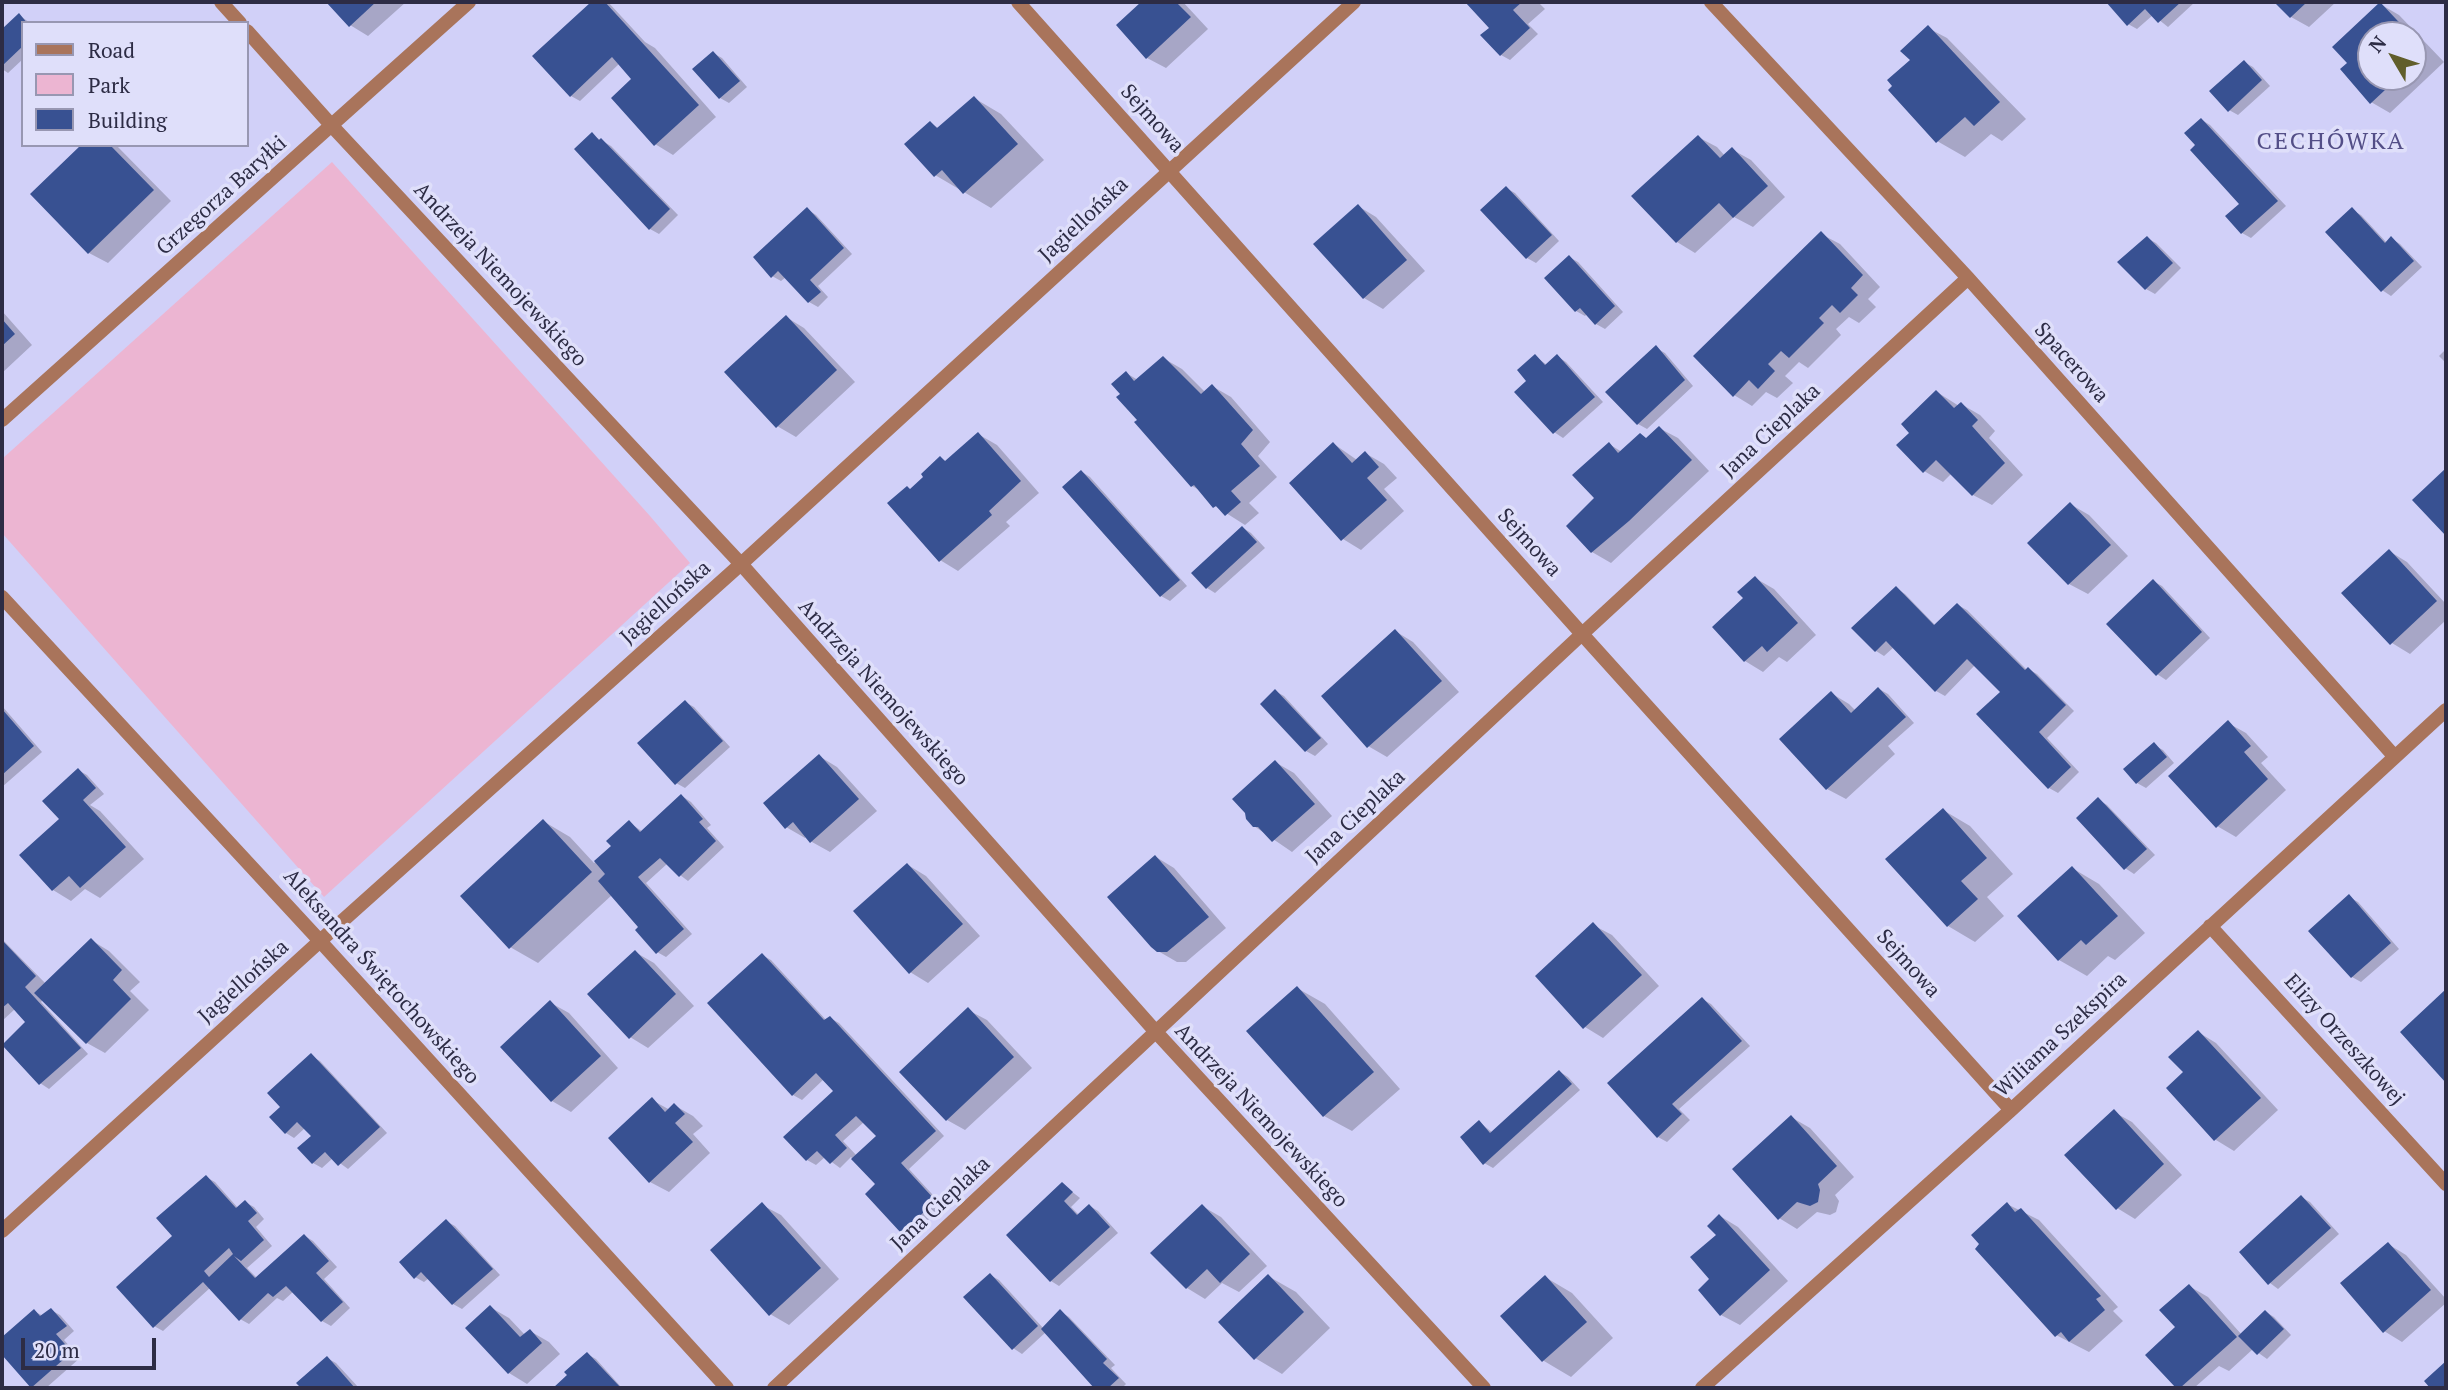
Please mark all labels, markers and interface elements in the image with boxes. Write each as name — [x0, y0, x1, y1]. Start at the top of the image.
legend — [21, 21, 248, 147]
north arrow — [2357, 21, 2427, 91]
text: N — [2363, 30, 2391, 57]
text: Road — [88, 36, 135, 64]
text: Park — [88, 71, 130, 99]
street label: Sejmowa — [1115, 80, 1189, 158]
text: Building — [88, 106, 167, 134]
district label: CECHÓWKA — [2257, 128, 2405, 156]
street label: Grzegorza Baryłki — [152, 131, 292, 261]
street label: Jagiellońska — [1034, 172, 1134, 268]
street label: Andrzeja Niemojewskiego — [408, 178, 592, 372]
street label: Spacerowa — [2029, 318, 2113, 408]
street label: Jana Cieplaka — [1716, 379, 1826, 483]
street label: Sejmowa — [1492, 504, 1566, 582]
street label: Jagiellońska — [616, 556, 716, 650]
street label: Andrzeja Niemojewskiego — [793, 595, 973, 791]
street label: Jana Cieplaka — [1301, 765, 1411, 869]
street label: Aleksandra Świętochowskiego — [278, 864, 484, 1090]
street label: Sejmowa — [1871, 925, 1945, 1003]
street label: Jagiellońska — [194, 935, 294, 1029]
street label: Wiliama Szekspira — [1990, 967, 2132, 1103]
street label: Elizy Orzeszkowej — [2279, 969, 2409, 1111]
street label: Andrzeja Niemojewskiego — [1169, 1019, 1353, 1213]
street label: Jana Cieplaka — [886, 1152, 996, 1256]
scale bar — [24, 1324, 159, 1368]
text: 20 m — [34, 1336, 80, 1364]

